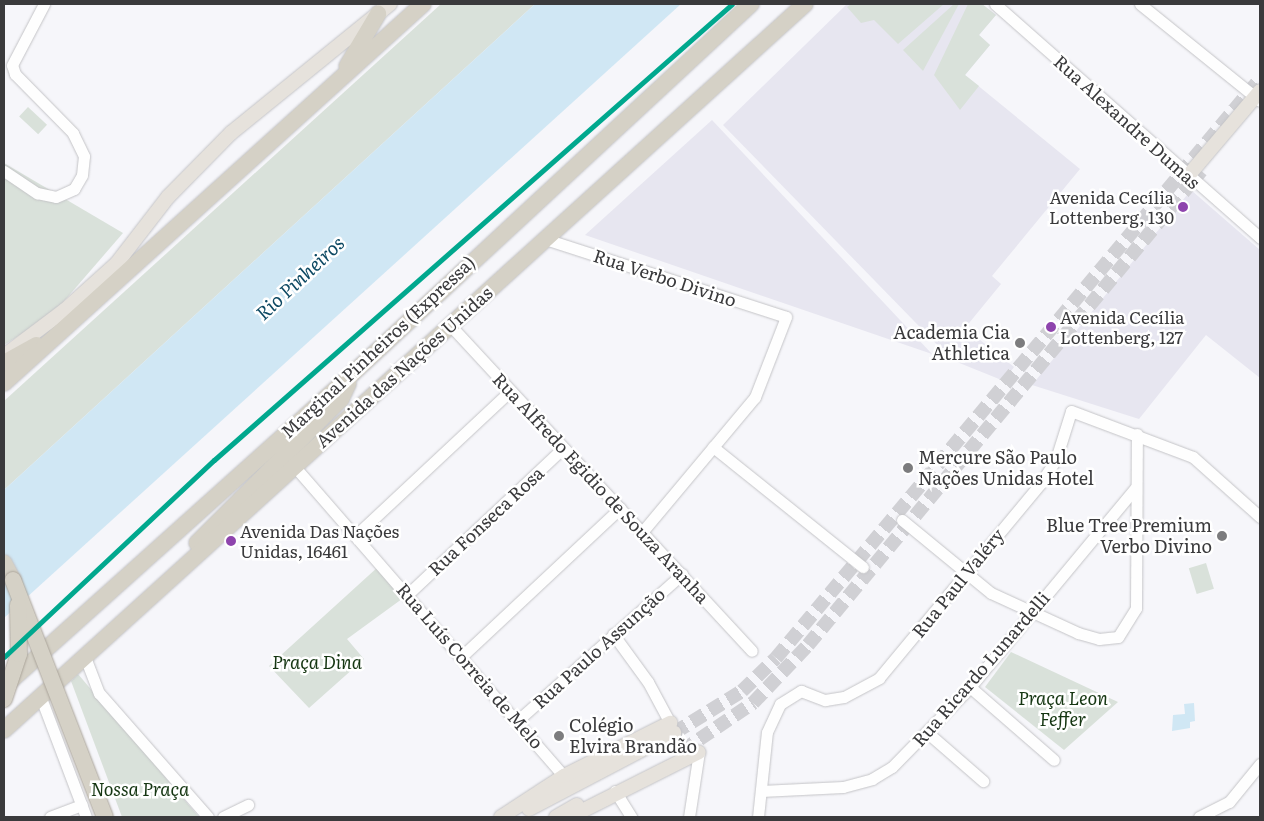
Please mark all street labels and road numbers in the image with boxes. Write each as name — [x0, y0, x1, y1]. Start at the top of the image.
street label: Rua Alexandre Dumas — [1049, 51, 1205, 193]
street label: Rua Verbo Divino — [591, 245, 739, 311]
street label: Marginal Pinheiros (Expressa) — [277, 251, 479, 443]
street label: Avenida das Nações Unidas — [311, 282, 497, 452]
street label: Rua Alfredo Egidio de Souza Aranha — [488, 368, 714, 608]
street label: Rua Fonseca Rosa — [424, 462, 548, 580]
street label: Rua Paul Valéry — [908, 524, 1008, 642]
street label: Rua Luís Correia de Melo — [392, 579, 548, 753]
street label: Rua Paulo Assunção — [529, 583, 669, 713]
street label: Rua Ricardo Lunardelli — [908, 587, 1054, 751]

